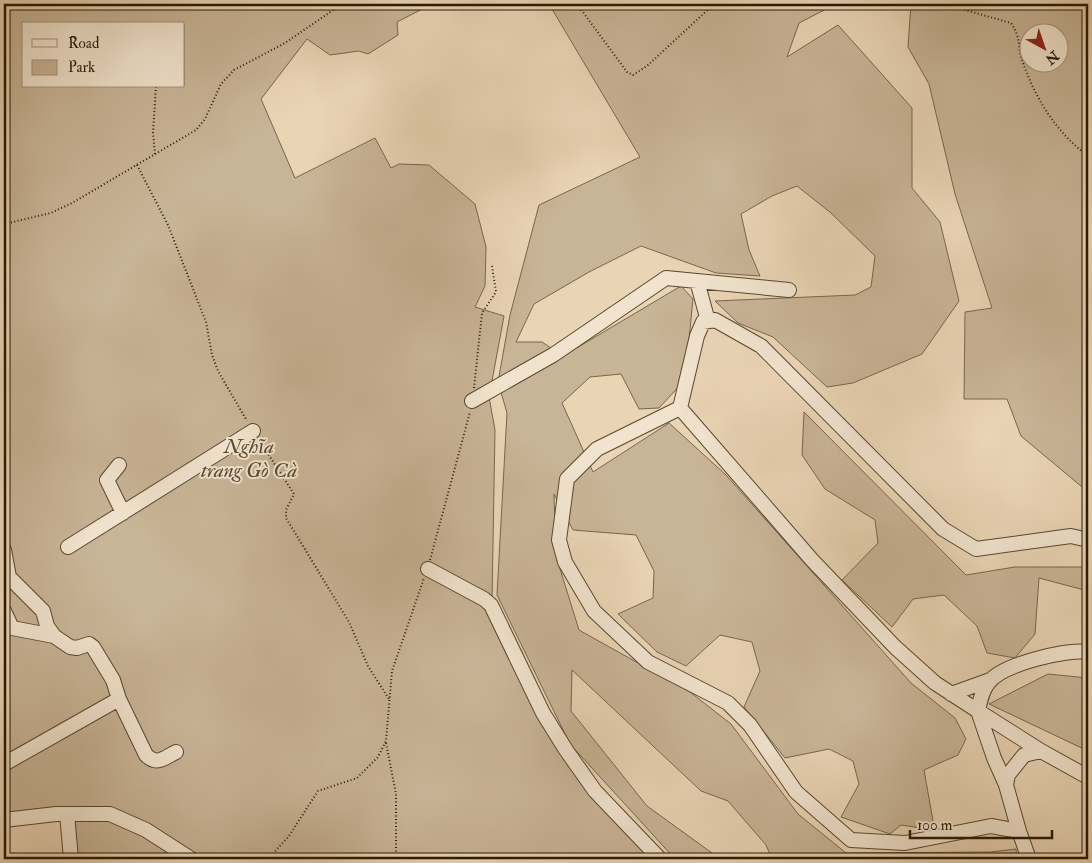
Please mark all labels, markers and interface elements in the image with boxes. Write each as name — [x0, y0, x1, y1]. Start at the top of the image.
legend — [22, 22, 185, 88]
north arrow — [1020, 22, 1070, 72]
text: Road — [68, 34, 100, 53]
text: N — [1041, 46, 1063, 68]
text: Park — [68, 58, 95, 77]
park label: Nghĩa trang Gò Cà — [201, 433, 297, 484]
scale bar — [910, 808, 1052, 840]
text: 100 m — [917, 816, 953, 835]

